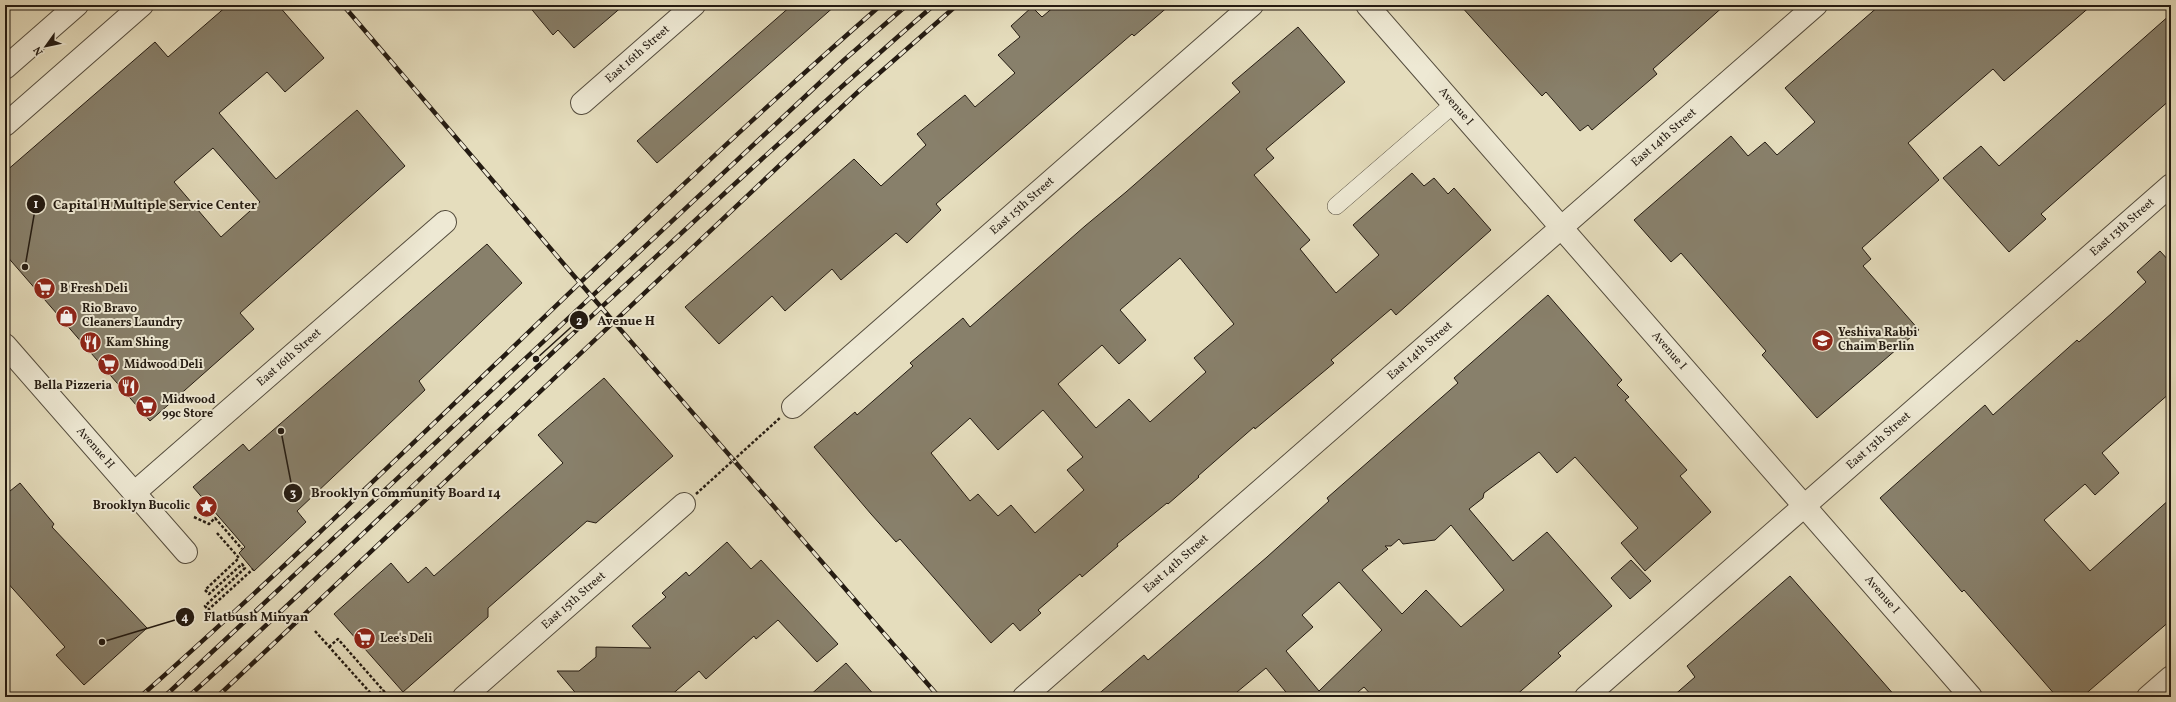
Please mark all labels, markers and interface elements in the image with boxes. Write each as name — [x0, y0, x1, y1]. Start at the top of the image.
street label: East 16th Street — [602, 22, 673, 87]
north arrow — [26, 26, 66, 66]
text: N — [30, 43, 47, 58]
street label: Avenue I — [1435, 84, 1477, 129]
street label: East 14th Street — [1628, 105, 1700, 171]
street label: East 15th Street — [987, 173, 1058, 239]
callout: Capital H Multiple Service Center — [26, 191, 265, 216]
street label: East 13th Street — [2087, 195, 2158, 260]
text: 1 — [34, 197, 39, 213]
text: Capital H Multiple Service Center — [53, 197, 257, 215]
supermarket icon: B Fresh Deli — [31, 276, 57, 302]
place label: B Fresh Deli — [60, 281, 128, 297]
place label: Rio Bravo Cleaners Laundry — [82, 301, 183, 331]
shop icon: Rio Bravo Cleaners Laundry — [53, 303, 79, 329]
callout: Avenue H — [569, 308, 663, 333]
text: Avenue H — [597, 313, 655, 331]
text: 2 — [576, 314, 582, 330]
street label: East 14th Street — [1384, 318, 1456, 384]
street label: East 16th Street — [254, 325, 325, 390]
place label: Yeshiva Rabbi Chaim Berlin — [1838, 325, 1917, 355]
school or university icon: Yeshiva Rabbi Chaim Berlin — [1809, 327, 1835, 353]
street label: Avenue I — [1648, 328, 1690, 373]
restaurant icon: Kam Shing — [77, 330, 103, 356]
place label: Kam Shing — [106, 335, 169, 351]
supermarket icon: Midwood Deli — [96, 352, 122, 378]
place label: Midwood Deli — [124, 357, 203, 373]
restaurant icon: Bella Pizzeria — [115, 373, 141, 399]
place label: Bella Pizzeria — [34, 378, 112, 394]
place label: Midwood 99c Store — [162, 392, 216, 422]
supermarket icon: Midwood 99c Store — [133, 394, 159, 420]
street label: East 13th Street — [1843, 408, 1914, 474]
street label: Avenue H — [72, 424, 118, 473]
callout: Brooklyn Community Board 14 — [283, 480, 509, 505]
text: Brooklyn Community Board 14 — [311, 485, 501, 503]
text: 3 — [290, 486, 296, 502]
place icon: Brooklyn Bucolic — [193, 493, 219, 519]
place label: Brooklyn Bucolic — [93, 498, 190, 514]
street label: East 14th Street — [1140, 531, 1212, 597]
street label: East 15th Street — [538, 568, 609, 633]
street label: Avenue I — [1861, 572, 1903, 617]
callout: Flatbush Minyan — [175, 604, 316, 629]
text: Flatbush Minyan — [204, 609, 309, 627]
text: 4 — [181, 610, 189, 626]
supermarket icon: Lee's Deli — [351, 626, 377, 652]
place label: Lee's Deli — [380, 631, 432, 647]

